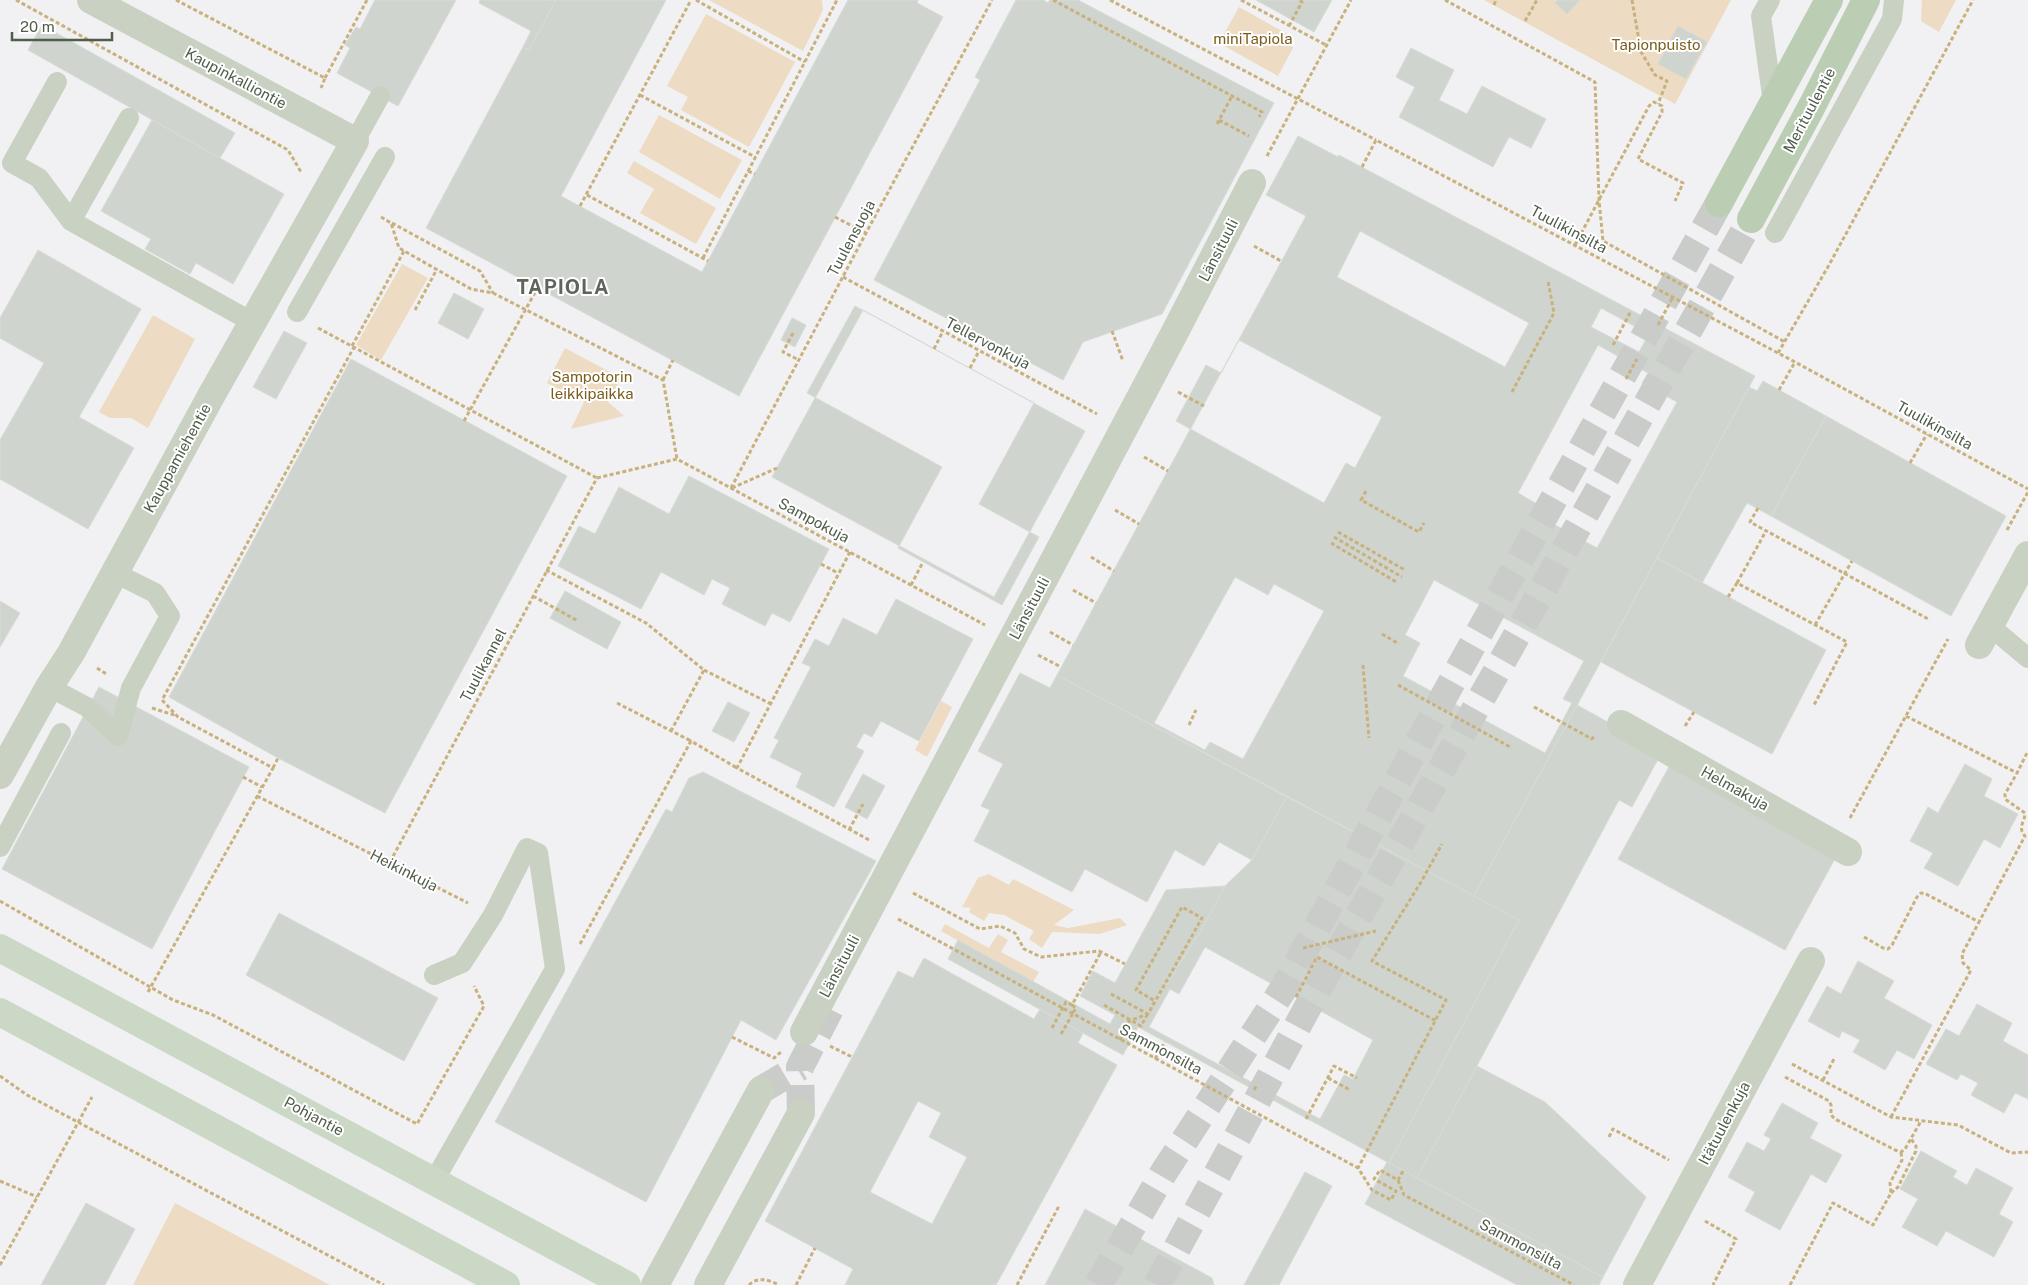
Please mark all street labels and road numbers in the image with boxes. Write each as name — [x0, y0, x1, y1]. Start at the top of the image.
street label: Kaupinkalliontie — [182, 44, 290, 112]
street label: Merituulentie — [1780, 65, 1838, 155]
street label: Tuulensuoja — [824, 197, 878, 279]
street label: Tuulikinsilta — [1528, 202, 1610, 256]
street label: Länsituuli — [1195, 216, 1241, 284]
street label: Tellervonkuja — [943, 314, 1033, 372]
street label: Tuulikinsilta — [1894, 397, 1976, 453]
street label: Kauppamiehentie — [140, 401, 214, 515]
street label: Sampokuja — [776, 494, 852, 546]
street label: Länsituuli — [1006, 574, 1052, 642]
street label: Tuulikannel — [457, 625, 509, 705]
street label: Helmakuja — [1698, 762, 1772, 814]
street label: Heikinkuja — [367, 846, 441, 894]
street label: Länsituuli — [816, 932, 862, 1000]
street label: Sammonsilta — [1117, 1020, 1205, 1078]
street label: Itätuulenkuja — [1695, 1079, 1753, 1167]
street label: Pohjantie — [281, 1093, 347, 1139]
street label: Sammonsilta — [1477, 1215, 1565, 1273]

